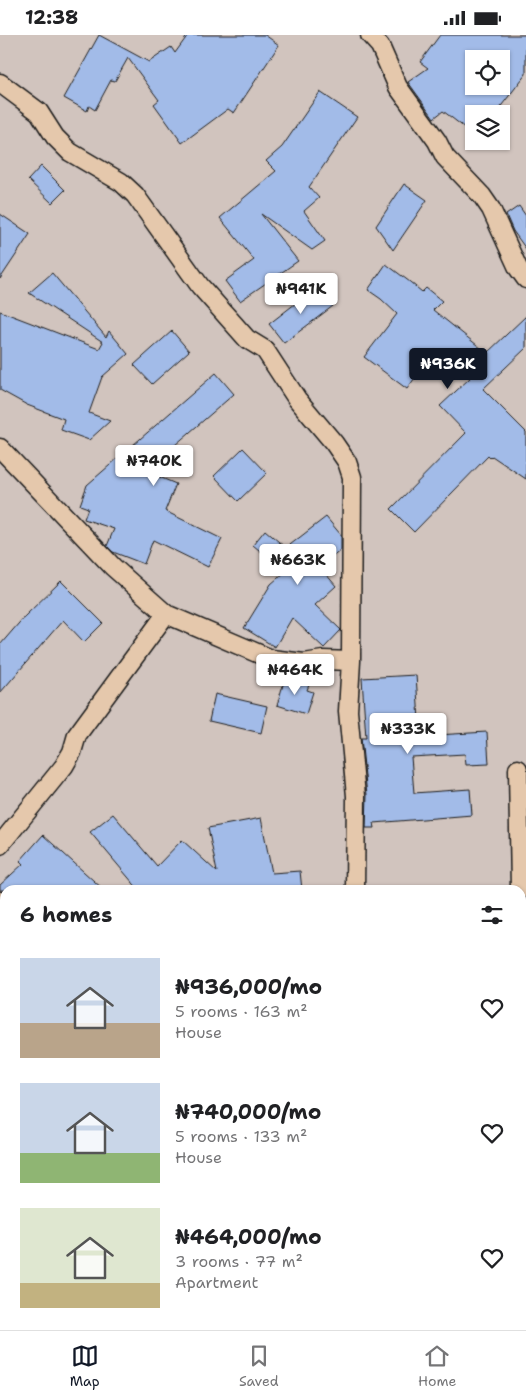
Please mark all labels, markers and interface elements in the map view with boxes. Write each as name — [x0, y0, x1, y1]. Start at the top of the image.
text: 12:38 — [25, 5, 78, 30]
map controls — [465, 50, 510, 150]
button: locate — [465, 50, 510, 95]
button: layers — [465, 105, 510, 150]
pin: ₦941K — [266, 273, 336, 315]
text: ₦941K — [276, 278, 326, 299]
pin: ₦936K — [413, 347, 483, 390]
text: ₦936K — [420, 353, 476, 374]
pin: ₦740K — [119, 445, 189, 487]
text: ₦740K — [126, 450, 182, 471]
pin: ₦663K — [263, 543, 333, 586]
text: ₦663K — [270, 549, 326, 570]
pin: ₦464K — [260, 653, 330, 696]
text: ₦464K — [267, 659, 323, 680]
pin: ₦333K — [373, 713, 443, 755]
text: ₦333K — [381, 718, 435, 739]
text: 6 homes — [20, 901, 112, 929]
icon: filters — [478, 901, 506, 929]
text: ₦936,000/mo — [175, 973, 322, 1001]
icon: home — [60, 978, 120, 1038]
icon: heart — [478, 994, 506, 1022]
text: 5 rooms · 163 m² — [175, 1001, 308, 1022]
text: House — [175, 1022, 222, 1043]
text: ₦740,000/mo — [175, 1098, 321, 1126]
icon: home — [60, 1103, 120, 1163]
icon: heart — [478, 1119, 506, 1147]
text: 5 rooms · 133 m² — [175, 1126, 307, 1147]
text: House — [175, 1147, 222, 1168]
text: ₦464,000/mo — [175, 1223, 322, 1251]
icon: home — [60, 1228, 120, 1288]
icon: heart — [478, 1244, 506, 1272]
text: 3 rooms · 77 m² — [175, 1251, 303, 1272]
text: Apartment — [175, 1272, 258, 1293]
tab: Map — [70, 1342, 100, 1390]
tab: Saved — [239, 1342, 279, 1390]
tab: Home — [418, 1342, 456, 1390]

